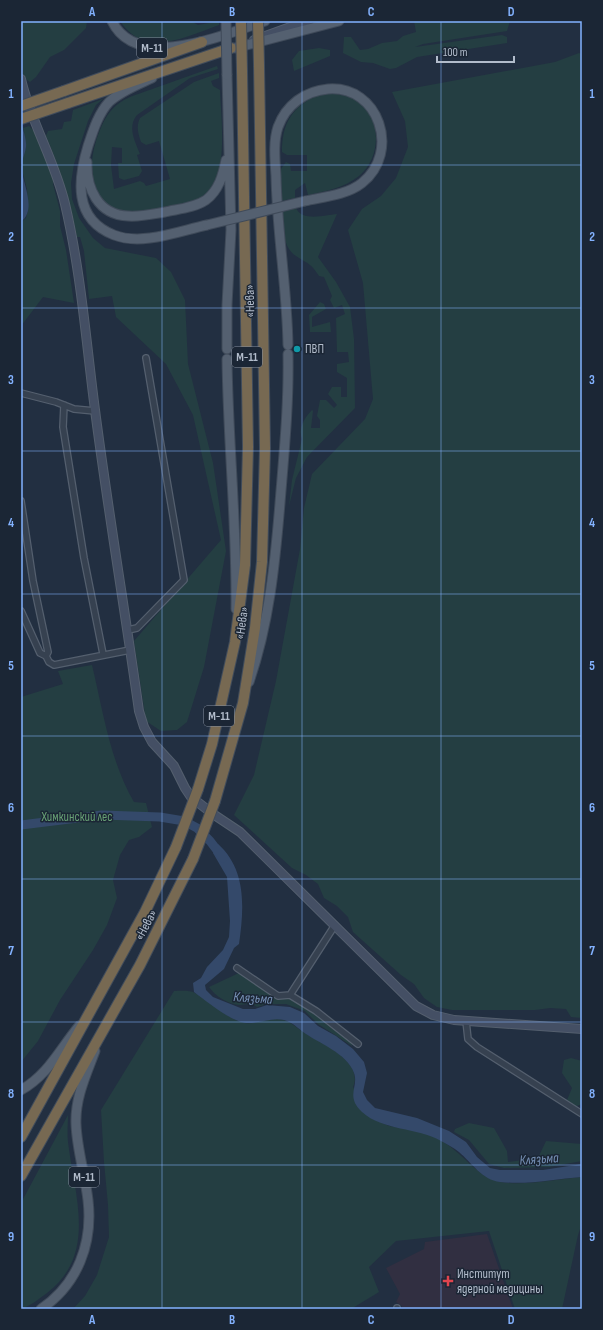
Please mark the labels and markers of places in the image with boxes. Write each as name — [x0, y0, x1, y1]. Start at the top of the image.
place label: ПВП — [305, 341, 324, 357]
marker: ПВП — [292, 344, 302, 354]
place label: Институт ядерной медицины — [457, 1266, 543, 1297]
marker: Институт ядерной медицины — [442, 1275, 454, 1287]

